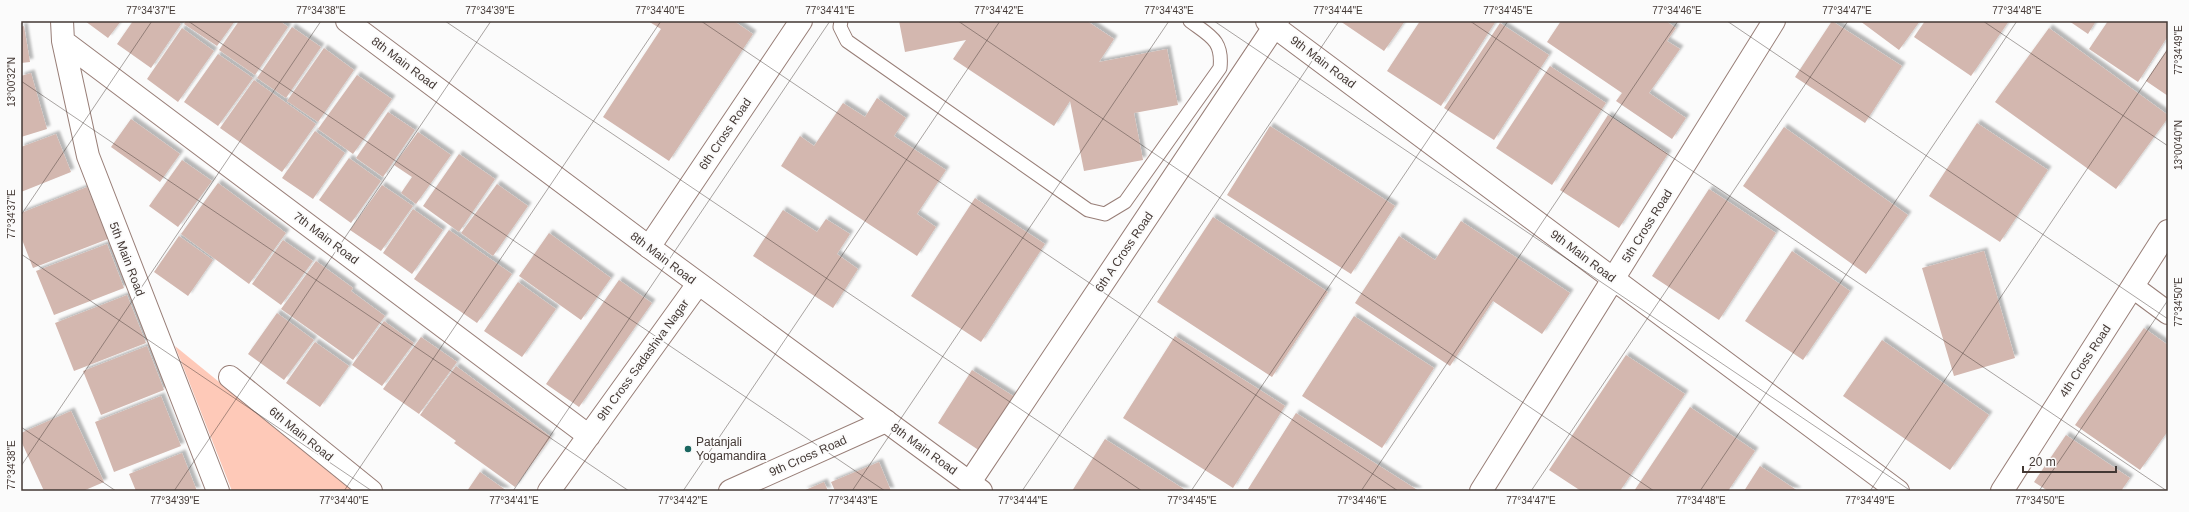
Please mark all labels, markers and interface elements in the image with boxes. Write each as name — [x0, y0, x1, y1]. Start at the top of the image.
text: 77°34'37"E — [126, 5, 176, 16]
text: 77°34'38"E — [296, 5, 346, 16]
text: 77°34'39"E — [465, 5, 515, 16]
text: 77°34'40"E — [635, 5, 685, 16]
text: 77°34'41"E — [805, 5, 855, 16]
text: 77°34'42"E — [974, 5, 1024, 16]
text: 77°34'43"E — [1144, 5, 1194, 16]
text: 77°34'44"E — [1313, 5, 1363, 16]
text: 77°34'45"E — [1483, 5, 1533, 16]
text: 77°34'46"E — [1652, 5, 1702, 16]
text: 77°34'47"E — [1822, 5, 1872, 16]
text: 77°34'48"E — [1992, 5, 2042, 16]
text: 77°34'49"E — [2173, 25, 2184, 75]
street label: 9th Main Road — [1288, 33, 1358, 91]
street label: 8th Main Road — [369, 34, 439, 92]
text: 13°00'32"N — [6, 57, 17, 107]
street label: 6th Cross Road — [696, 96, 754, 172]
text: 13°00'40"N — [2173, 120, 2184, 170]
street label: 5th Cross Road — [1619, 187, 1675, 265]
text: 77°34'37"E — [6, 189, 17, 239]
street label: 7th Main Road — [291, 209, 361, 267]
street label: 6th A Cross Road — [1092, 209, 1156, 295]
street label: 5th Main Road — [106, 220, 148, 298]
street label: 9th Main Road — [1548, 227, 1618, 285]
street label: 8th Main Road — [628, 229, 698, 287]
text: 77°34'50"E — [2173, 277, 2184, 327]
street label: 9th Cross Sadashiva Nagar — [594, 297, 692, 423]
street label: 4th Cross Road — [2056, 322, 2114, 400]
street label: 6th Main Road — [266, 404, 336, 464]
street label: 8th Main Road — [888, 420, 960, 478]
street label: 9th Cross Road — [767, 433, 849, 479]
place label: Patanjali Yogamandira — [696, 435, 767, 463]
text: 77°34'38"E — [6, 440, 17, 490]
marker: Patanjali Yogamandira — [683, 444, 693, 454]
scale bar — [2023, 448, 2116, 474]
text: 20 m — [2029, 455, 2056, 469]
text: 77°34'39"E — [150, 495, 200, 506]
text: 77°34'40"E — [319, 495, 369, 506]
text: 77°34'41"E — [489, 495, 539, 506]
text: 77°34'42"E — [658, 495, 708, 506]
text: 77°34'43"E — [828, 495, 878, 506]
text: 77°34'44"E — [998, 495, 1048, 506]
text: 77°34'45"E — [1167, 495, 1217, 506]
text: 77°34'46"E — [1337, 495, 1387, 506]
text: 77°34'47"E — [1506, 495, 1556, 506]
text: 77°34'48"E — [1676, 495, 1726, 506]
text: 77°34'49"E — [1845, 495, 1895, 506]
text: 77°34'50"E — [2015, 495, 2065, 506]

